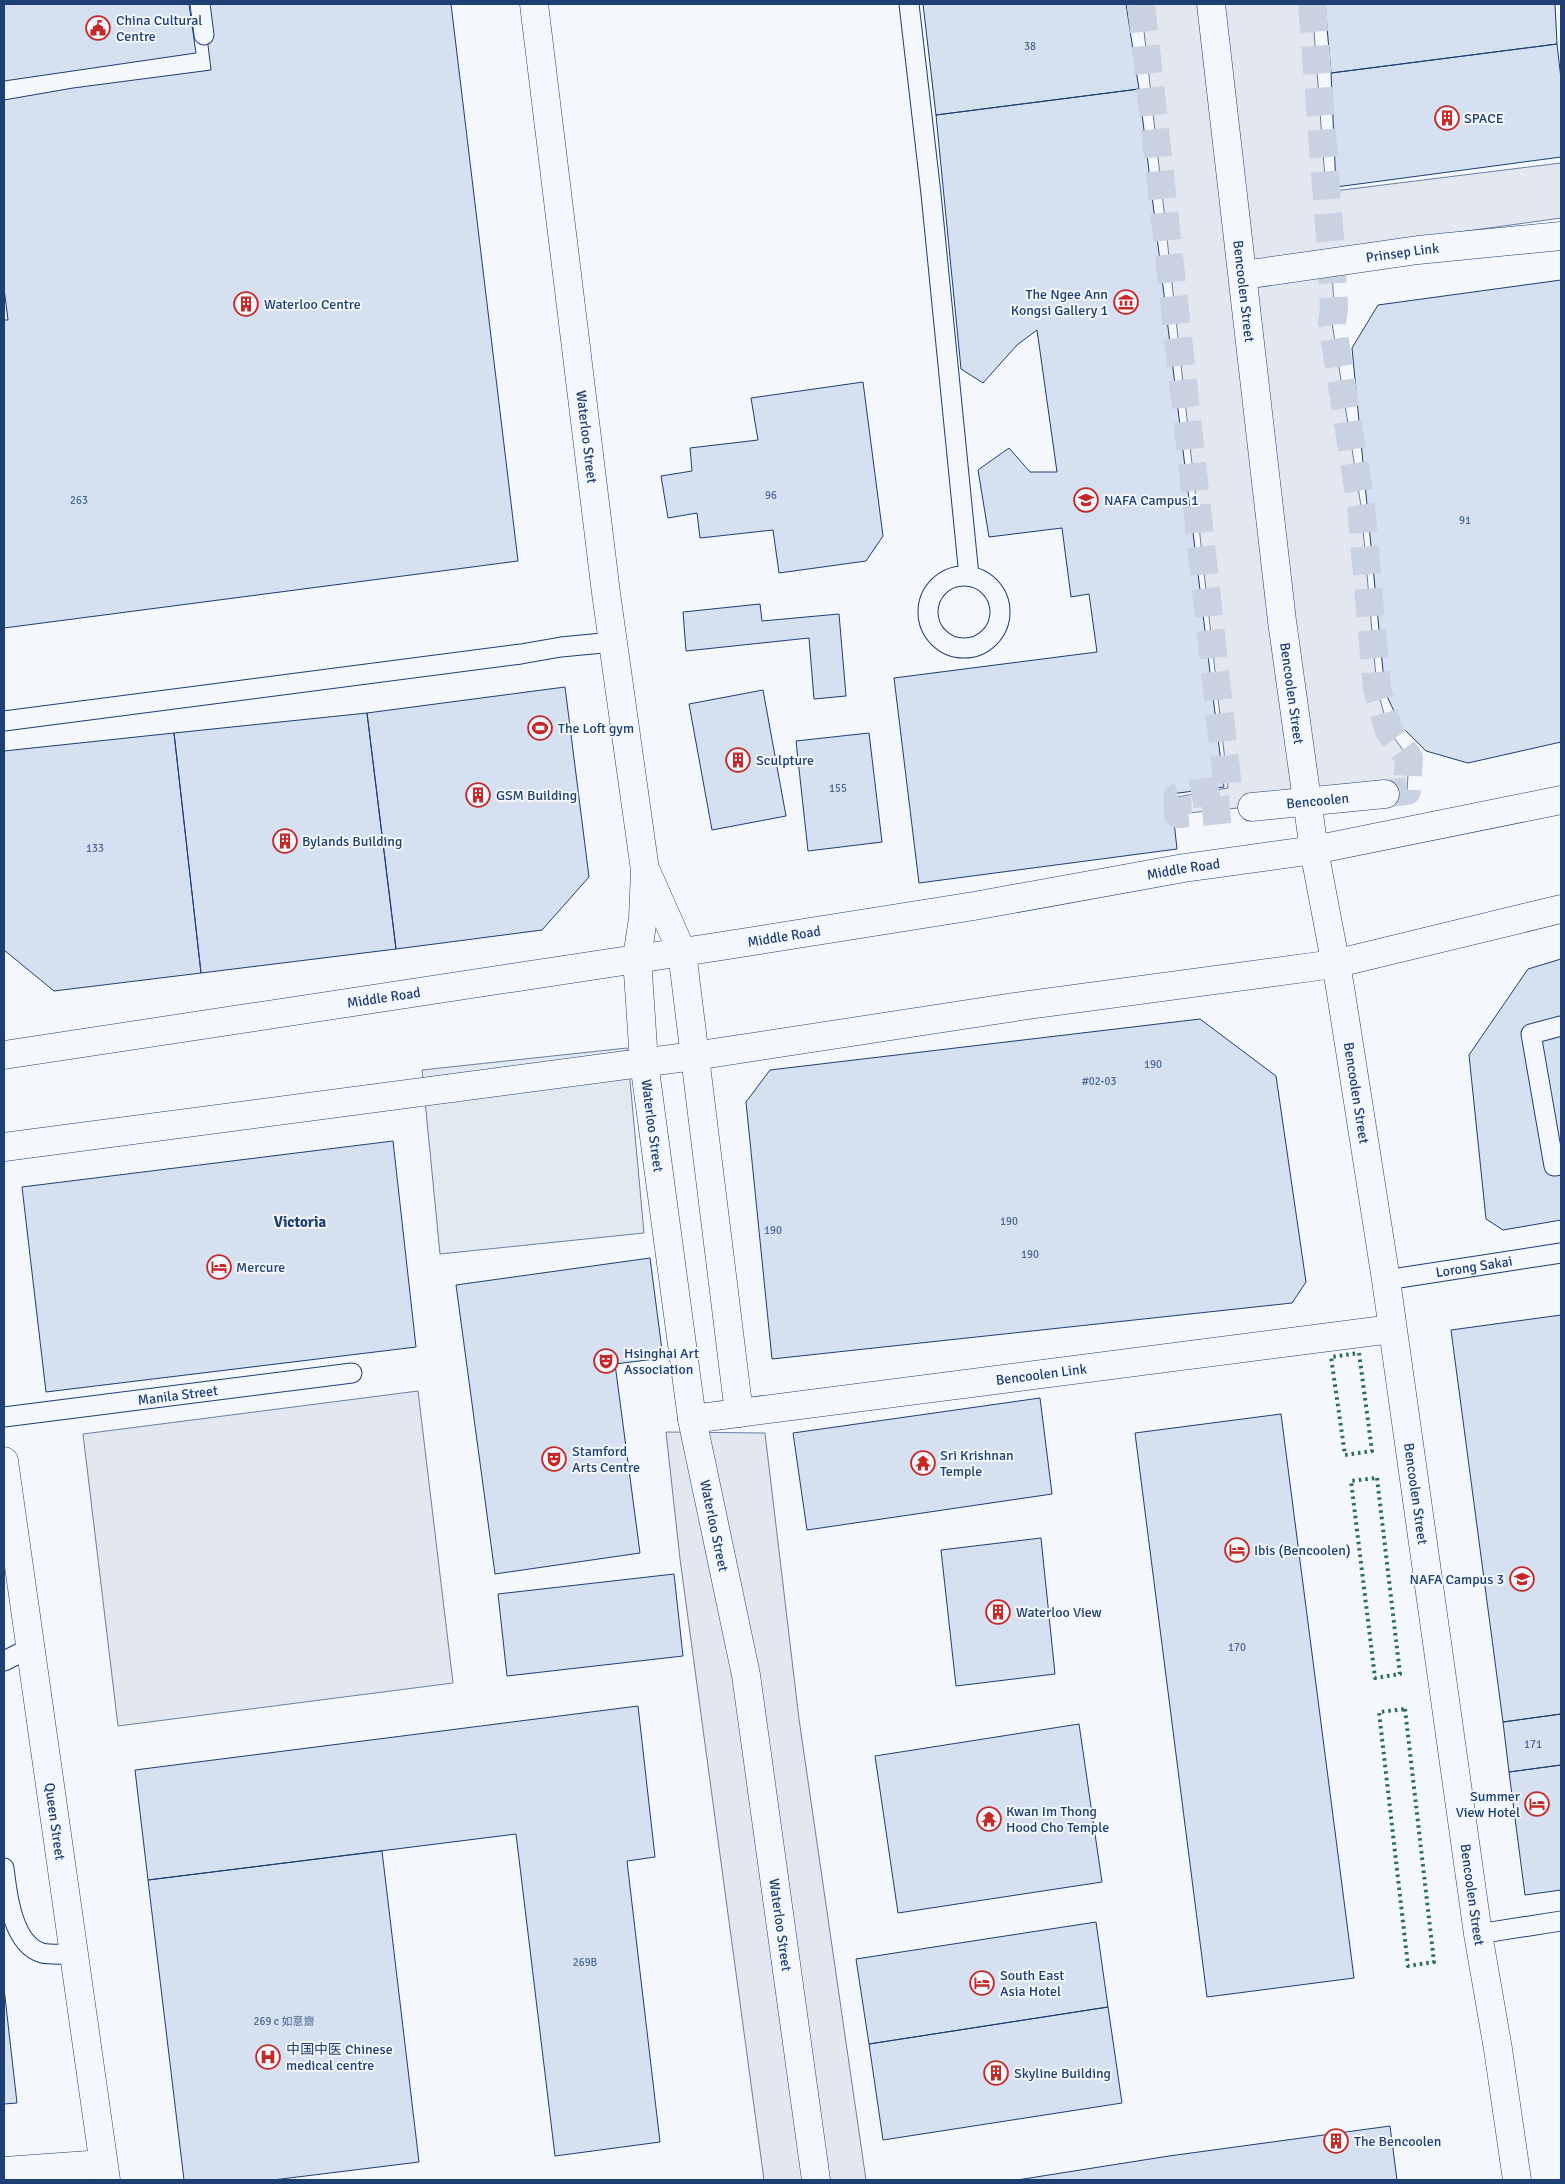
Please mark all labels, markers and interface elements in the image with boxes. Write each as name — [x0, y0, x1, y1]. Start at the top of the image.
place label: China Cultural Centre — [116, 12, 202, 45]
public building icon: China Cultural Centre — [85, 15, 111, 41]
house number: 38 — [1024, 40, 1036, 53]
building icon: SPACE — [1434, 105, 1460, 131]
place label: SPACE — [1464, 110, 1504, 127]
street label: Bencoolen Street — [1230, 239, 1258, 343]
street label: Prinsep Link — [1365, 239, 1440, 266]
place label: The Ngee Ann Kongsi Gallery 1 — [1011, 286, 1108, 319]
museum icon: The Ngee Ann Kongsi Gallery 1 — [1113, 289, 1139, 315]
building icon: Waterloo Centre — [233, 291, 259, 317]
place label: Waterloo Centre — [264, 296, 361, 313]
street label: Waterloo Street — [573, 389, 601, 484]
school or university icon: NAFA Campus 1 — [1073, 487, 1099, 513]
house number: 96 — [765, 489, 777, 502]
place label: NAFA Campus 1 — [1104, 492, 1199, 509]
house number: 263 — [70, 494, 88, 507]
house number: 91 — [1459, 514, 1471, 527]
street label: Bencoolen Street — [1277, 641, 1308, 745]
sports icon: The Loft gym — [527, 715, 553, 741]
place label: The Loft gym — [558, 720, 634, 737]
building icon: Sculpture — [725, 747, 751, 773]
place label: Sculpture — [756, 752, 814, 769]
building icon: GSM Building — [465, 782, 491, 808]
house number: 155 — [829, 782, 847, 795]
place label: GSM Building — [496, 787, 577, 804]
street label: Bencoolen — [1286, 789, 1350, 812]
building icon: Bylands Building — [272, 828, 298, 854]
place label: Bylands Building — [302, 833, 402, 850]
house number: 133 — [86, 842, 104, 855]
street label: Middle Road — [1145, 855, 1221, 883]
street label: Middle Road — [746, 922, 822, 950]
street label: Middle Road — [346, 983, 422, 1011]
street label: Bencoolen Street — [1340, 1041, 1373, 1145]
house number: 190 — [1144, 1058, 1162, 1071]
house number: #02-03 — [1082, 1075, 1116, 1088]
street label: Waterloo Street — [638, 1078, 667, 1173]
district label: Victoria — [274, 1213, 327, 1231]
house number: 190 — [1000, 1215, 1018, 1228]
house number: 190 — [764, 1224, 782, 1237]
house number: 190 — [1021, 1248, 1039, 1261]
street label: Lorong Sakai — [1434, 1252, 1513, 1281]
hotel icon: Mercure — [206, 1254, 232, 1280]
place label: Mercure — [236, 1259, 285, 1276]
place label: Hsinghai Art Association — [624, 1345, 699, 1378]
theatre icon: Hsinghai Art Association — [593, 1348, 619, 1374]
street label: Bencoolen Link — [995, 1360, 1088, 1388]
street label: Manila Street — [137, 1382, 219, 1409]
street label: Bencoolen Street — [1400, 1442, 1432, 1546]
place label: Stamford Arts Centre — [572, 1443, 640, 1476]
theatre icon: Stamford Arts Centre — [541, 1446, 567, 1472]
place label: Sri Krishnan Temple — [940, 1447, 1014, 1480]
temple icon: Sri Krishnan Temple — [910, 1450, 936, 1476]
street label: Waterloo Street — [697, 1478, 732, 1573]
hotel icon: Ibis (Bencoolen) — [1224, 1537, 1250, 1563]
place label: Ibis (Bencoolen) — [1254, 1542, 1351, 1559]
school or university icon: NAFA Campus 3 — [1509, 1566, 1535, 1592]
place label: NAFA Campus 3 — [1409, 1571, 1504, 1588]
building icon: Waterloo View — [985, 1599, 1011, 1625]
place label: Waterloo View — [1016, 1604, 1102, 1621]
house number: 170 — [1228, 1641, 1246, 1654]
house number: 171 — [1524, 1738, 1542, 1751]
street label: Queen Street — [41, 1782, 69, 1861]
place label: Summer View Hotel — [1456, 1788, 1521, 1821]
hotel icon: Summer View Hotel — [1524, 1791, 1550, 1817]
place label: Kwan Im Thong Hood Cho Temple — [1006, 1803, 1109, 1836]
temple icon: Kwan Im Thong Hood Cho Temple — [976, 1806, 1002, 1832]
street label: Bencoolen Street — [1457, 1843, 1488, 1947]
street label: Waterloo Street — [766, 1877, 795, 1972]
house number: 269B — [573, 1956, 598, 1969]
place label: South East Asia Hotel — [1000, 1967, 1064, 2000]
hotel icon: South East Asia Hotel — [969, 1970, 995, 1996]
house number: 269 c 如意齋 — [254, 2015, 314, 2028]
place label: 中国中医 Chinese medical centre — [286, 2041, 393, 2074]
hospital icon: 中国中医 Chinese medical centre — [255, 2044, 281, 2070]
building icon: Skyline Building — [983, 2060, 1009, 2086]
place label: Skyline Building — [1014, 2065, 1111, 2082]
building icon: The Bencoolen — [1323, 2128, 1349, 2154]
place label: The Bencoolen — [1354, 2133, 1441, 2150]

